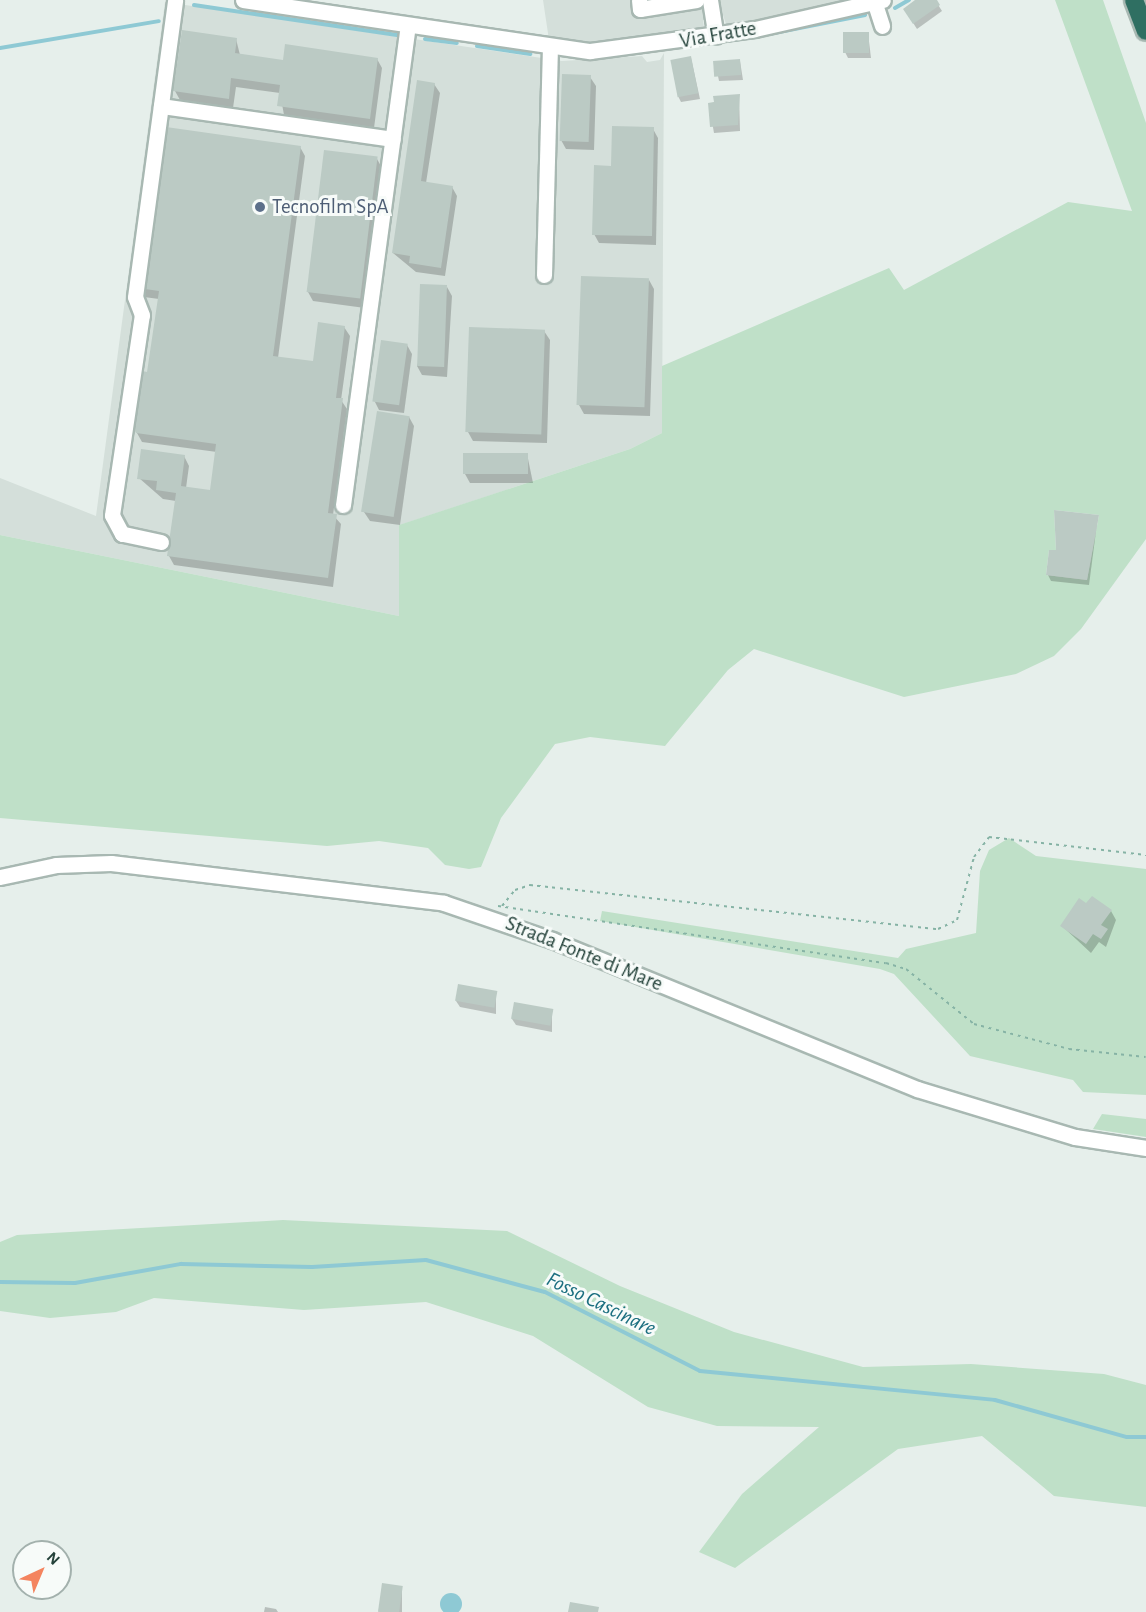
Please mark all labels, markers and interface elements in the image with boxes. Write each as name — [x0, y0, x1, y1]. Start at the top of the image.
street label: Via Fratte — [678, 16, 758, 54]
place label: Tecnofilm SpA — [272, 194, 389, 220]
marker: Tecnofilm SpA — [253, 200, 267, 214]
street label: Strada Fonte di Mare — [502, 911, 666, 997]
water label: Fosso Cascinare — [542, 1266, 660, 1342]
north arrow — [12, 1540, 72, 1600]
text: N — [44, 1549, 63, 1568]

